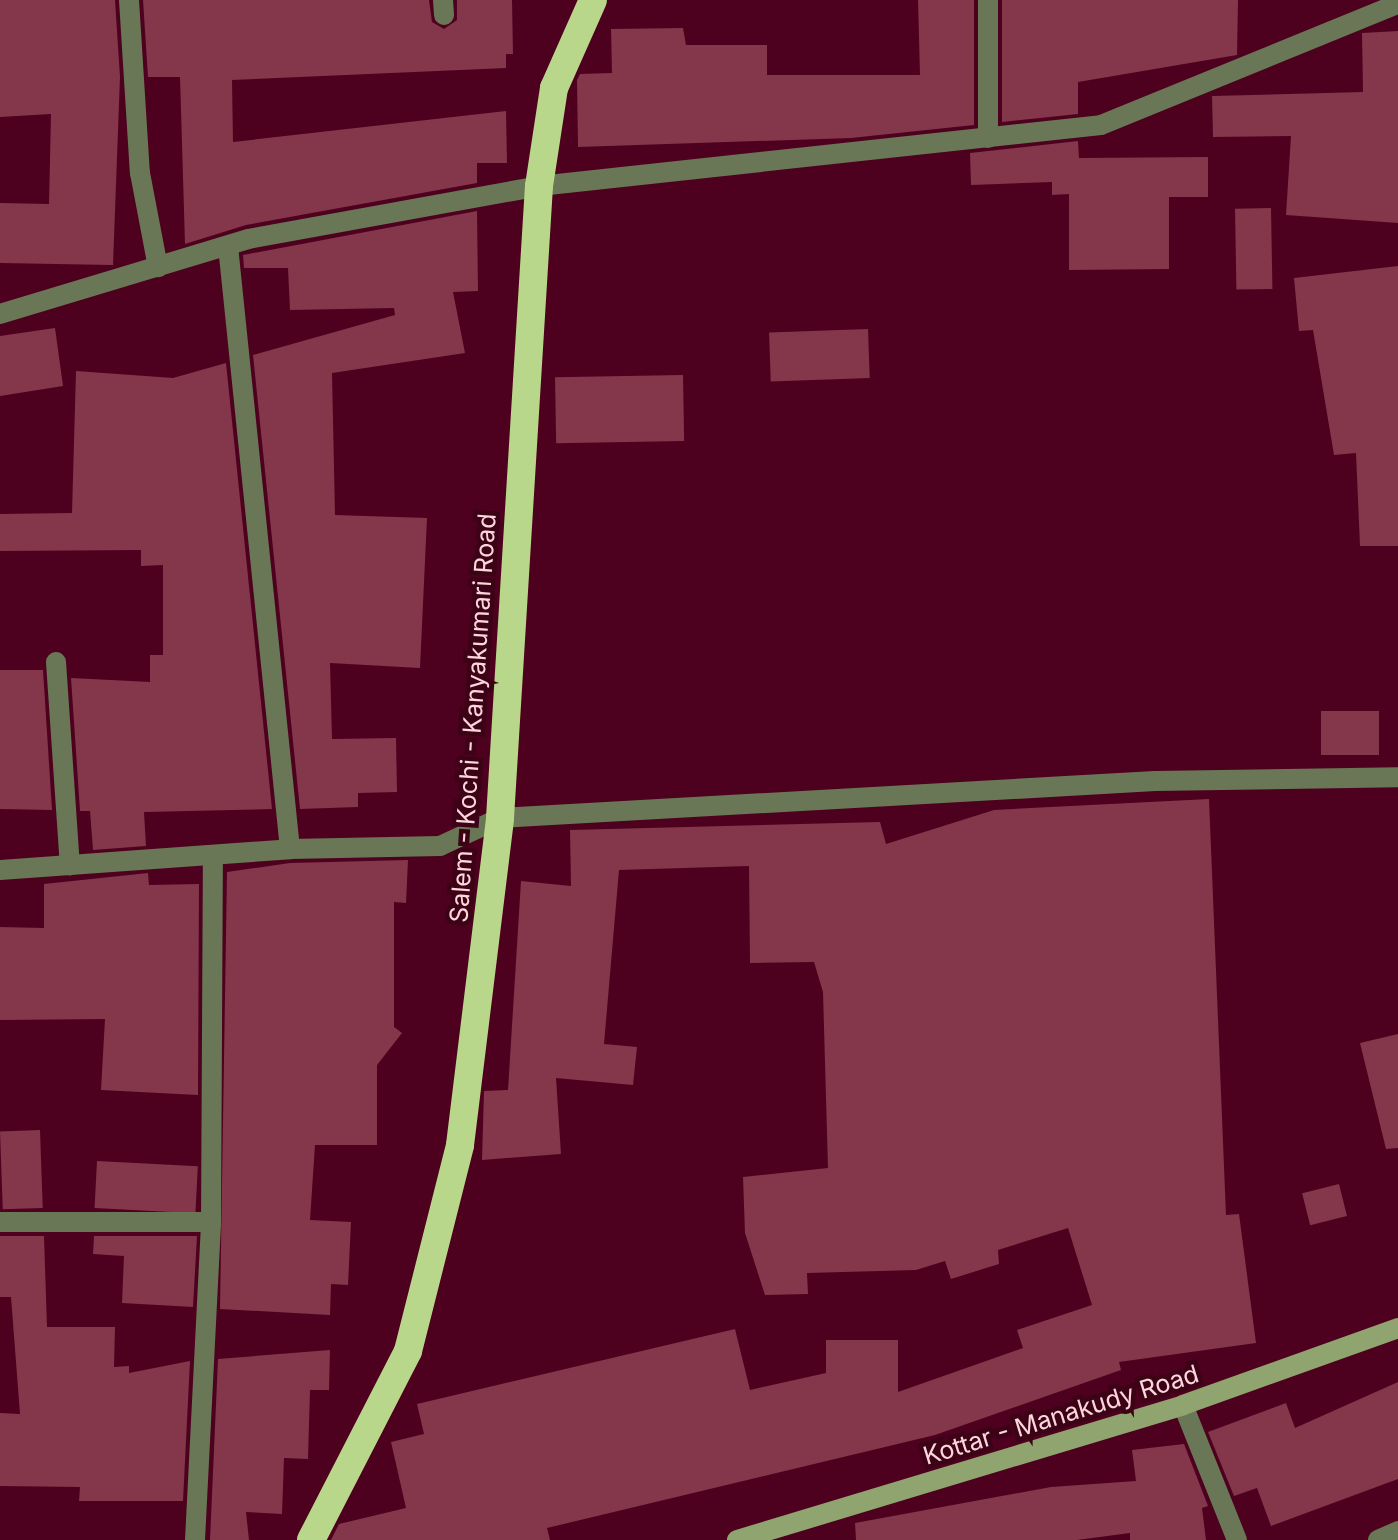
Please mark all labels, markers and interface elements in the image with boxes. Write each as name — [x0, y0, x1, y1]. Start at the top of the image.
street label: Salem - Kochi - Kanyakumari Road — [444, 512, 502, 924]
street label: Kottar - Manakudy Road — [920, 1359, 1202, 1471]

